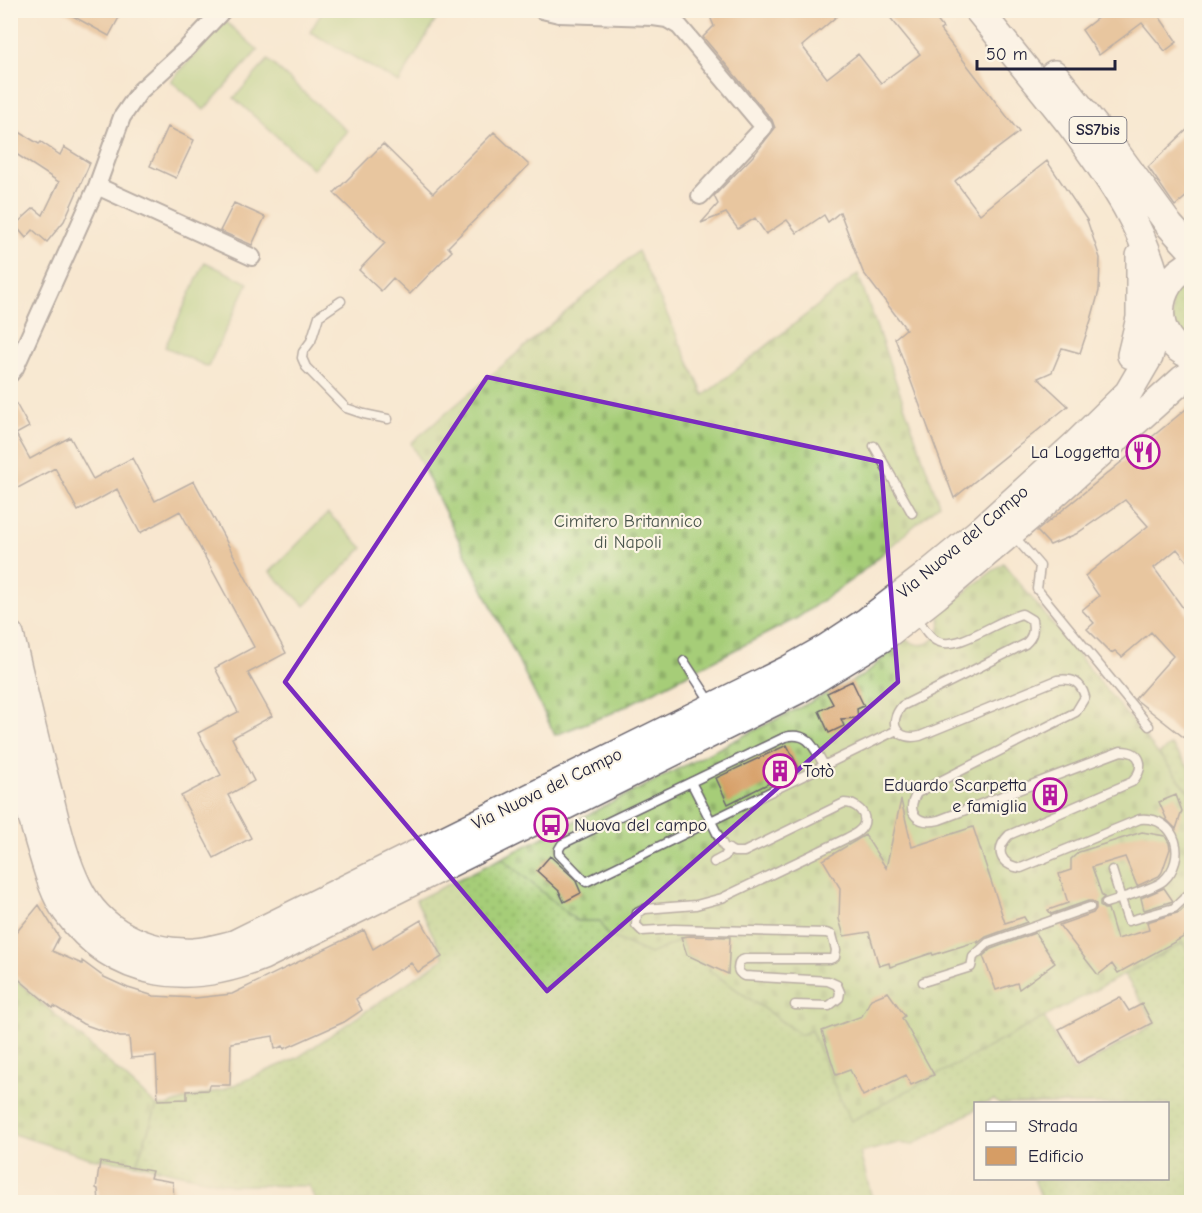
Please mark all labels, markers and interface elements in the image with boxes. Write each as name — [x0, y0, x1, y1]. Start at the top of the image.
scale bar — [977, 33, 1115, 71]
text: 50 m — [986, 44, 1028, 65]
road number: SS7bis — [1070, 117, 1126, 143]
restaurant icon: La Loggetta — [1125, 434, 1161, 470]
place label: La Loggetta — [1031, 442, 1120, 463]
street label: Via Nuova del Campo — [893, 481, 1033, 603]
park label: Cimitero Britannico di Napoli — [554, 511, 702, 553]
street label: Via Nuova del Campo — [468, 743, 626, 835]
building icon: Totò — [762, 753, 798, 789]
place label: Totò — [803, 761, 834, 782]
place label: Eduardo Scarpetta e famiglia — [884, 775, 1027, 817]
building icon: Eduardo Scarpetta e famiglia — [1032, 777, 1068, 813]
bus stop icon: Nuova del campo — [533, 807, 569, 843]
place label: Nuova del campo — [574, 815, 707, 836]
legend — [974, 1102, 1169, 1180]
text: Strada — [1028, 1116, 1078, 1137]
text: Edificio — [1028, 1146, 1084, 1167]

